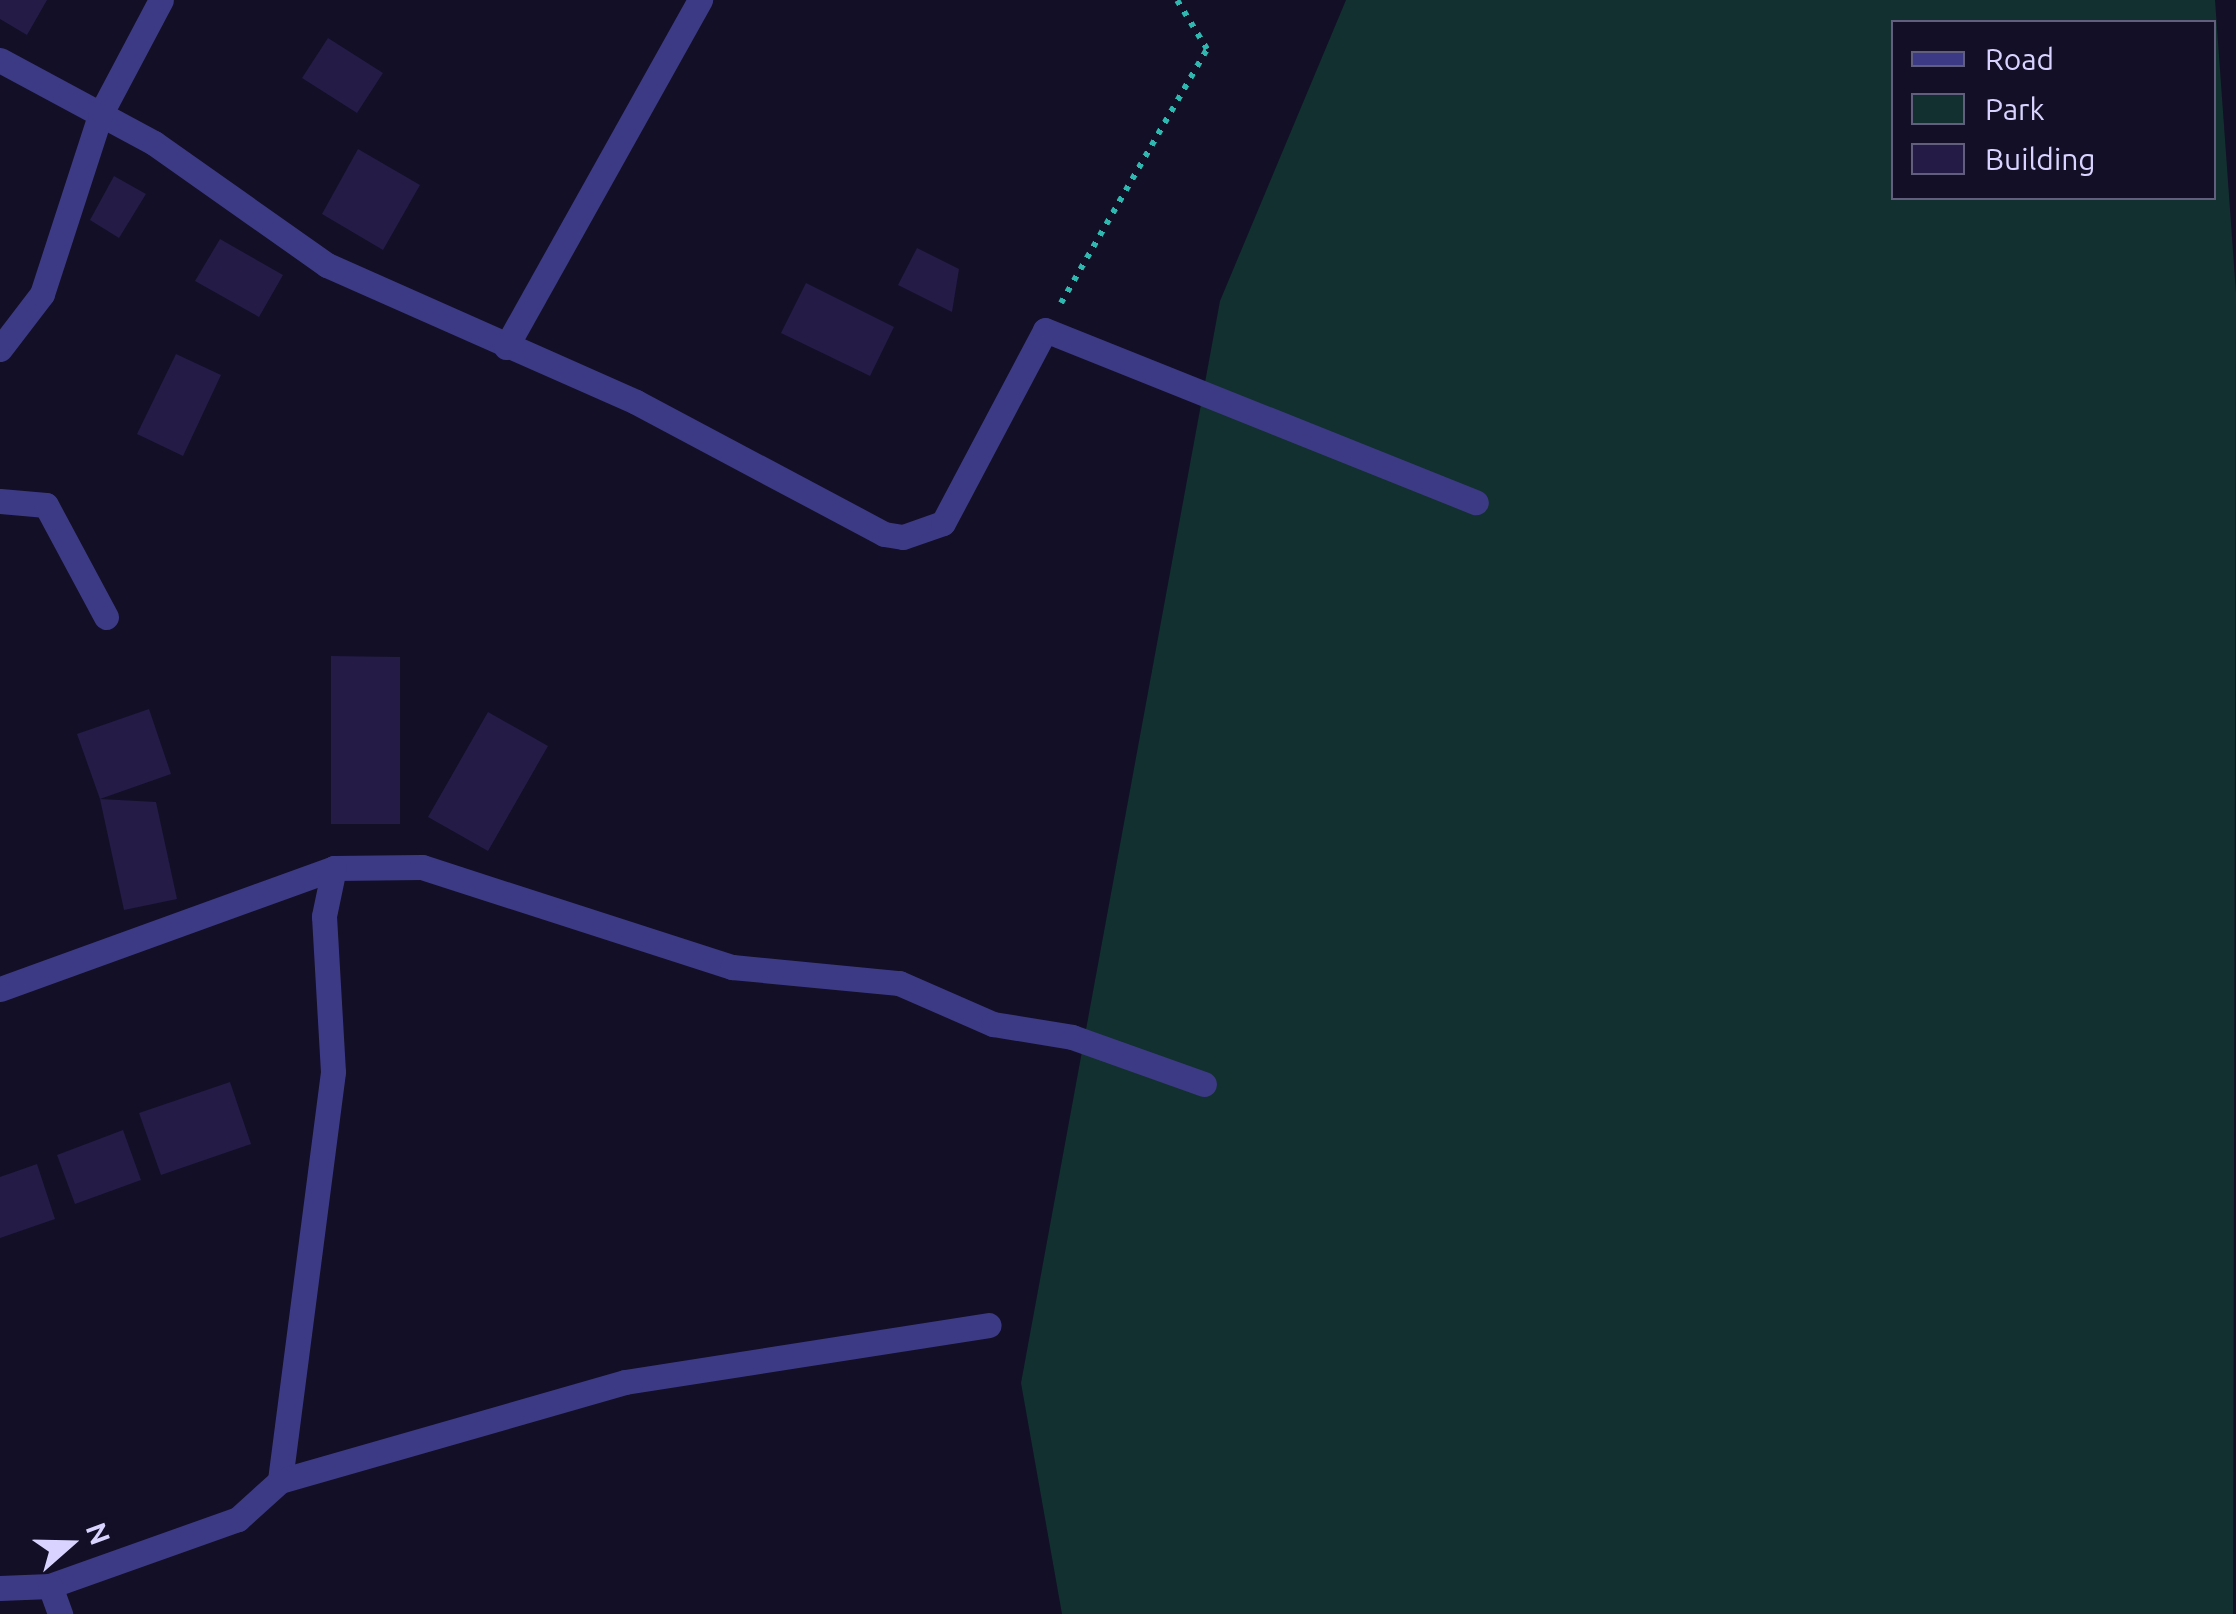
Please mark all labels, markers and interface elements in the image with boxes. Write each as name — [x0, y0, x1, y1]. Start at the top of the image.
legend — [1891, 20, 2216, 200]
text: Road — [1985, 42, 2054, 76]
text: Park — [1985, 92, 2045, 126]
text: Building — [1985, 142, 2096, 176]
north arrow — [20, 1494, 120, 1594]
text: N — [81, 1518, 117, 1549]

